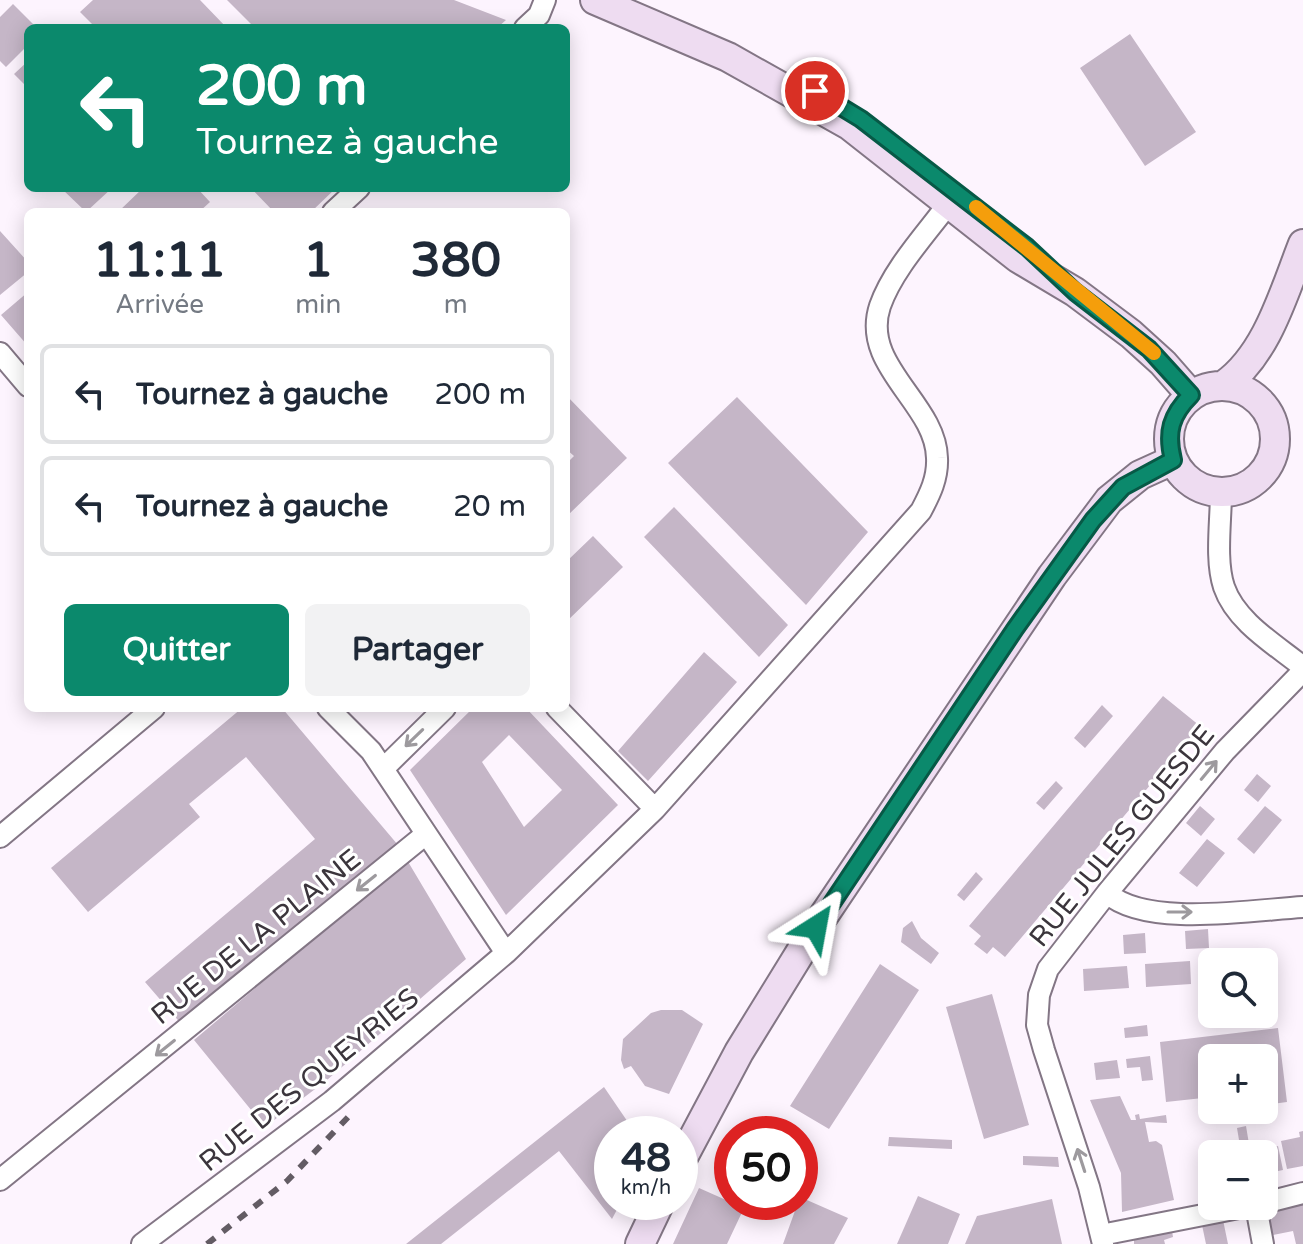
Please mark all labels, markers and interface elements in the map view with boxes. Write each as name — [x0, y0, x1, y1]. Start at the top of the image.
text: 200 m — [196, 53, 367, 120]
icon: left — [64, 56, 168, 160]
pin — [781, 57, 849, 125]
icon: arrive — [793, 69, 837, 113]
text: Tournez à gauche — [196, 121, 499, 164]
text: 11:11 — [93, 232, 226, 290]
text: 1 — [303, 232, 333, 290]
text: 380 — [410, 232, 501, 290]
text: Arrivée — [115, 289, 204, 320]
text: min — [295, 289, 341, 320]
text: m — [444, 289, 468, 320]
icon: left — [68, 372, 112, 416]
text: Tournez à gauche — [136, 376, 388, 413]
text: 200 m — [434, 376, 526, 413]
icon: left — [68, 484, 112, 528]
text: Tournez à gauche — [136, 488, 388, 525]
text: 20 m — [453, 488, 526, 525]
button: Quitter — [64, 604, 289, 696]
button: Partager — [305, 604, 530, 696]
street label: RUE JULES GUESDE — [1022, 718, 1222, 954]
one-way arrow — [404, 729, 424, 748]
one-way arrow — [1200, 760, 1218, 781]
street label: RUE DE LA PLAINE — [144, 842, 368, 1032]
one-way arrow — [356, 874, 377, 892]
position arrow — [774, 885, 858, 969]
one-way arrow — [1166, 904, 1193, 920]
map controls — [1198, 948, 1278, 1220]
button: search — [1198, 948, 1278, 1028]
street label: RUE DES QUEYRIES — [192, 981, 426, 1179]
one-way arrow — [155, 1039, 176, 1057]
button: + — [1198, 1044, 1278, 1124]
speed limit sign: 50 — [714, 1116, 818, 1220]
text: 48 — [621, 1134, 671, 1182]
button: − — [1198, 1140, 1278, 1220]
one-way arrow — [1072, 1148, 1087, 1173]
text: km/h — [621, 1176, 671, 1200]

